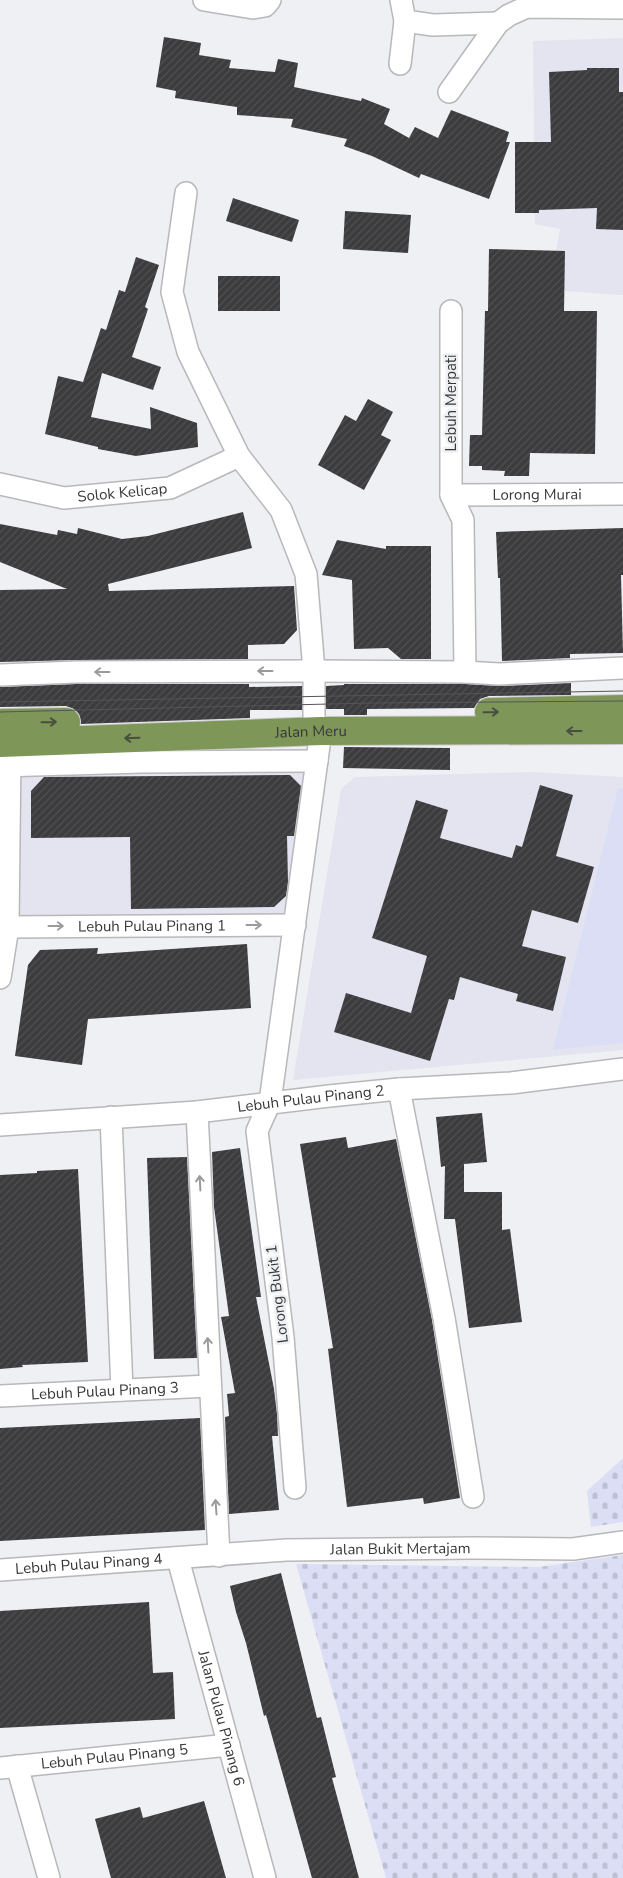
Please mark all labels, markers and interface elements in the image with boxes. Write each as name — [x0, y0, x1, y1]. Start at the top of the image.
street label: Lebuh Merpati — [441, 354, 461, 452]
street label: Solok Kelicap — [76, 478, 168, 507]
street label: Lorong Murai — [492, 484, 582, 505]
one-way arrow — [257, 666, 274, 676]
one-way arrow — [95, 667, 111, 677]
one-way arrow — [482, 707, 499, 717]
one-way arrow — [40, 718, 56, 727]
street label: Jalan Meru — [273, 721, 347, 743]
one-way arrow — [567, 726, 583, 735]
one-way arrow — [125, 734, 141, 743]
street label: Lebuh Pulau Pinang 1 — [78, 915, 226, 937]
one-way arrow — [246, 920, 262, 930]
one-way arrow — [48, 921, 64, 931]
street label: Lebuh Pulau Pinang 2 — [236, 1081, 385, 1117]
one-way arrow — [195, 1175, 205, 1192]
street label: Lorong Bukit 1 — [261, 1244, 293, 1344]
one-way arrow — [203, 1337, 212, 1353]
street label: Lebuh Pulau Pinang 3 — [31, 1377, 179, 1405]
one-way arrow — [212, 1500, 221, 1516]
street label: Jalan Bukit Mertajam — [329, 1538, 471, 1560]
street label: Lebuh Pulau Pinang 4 — [14, 1549, 163, 1579]
street label: Jalan Pulau Pinang 6 — [193, 1647, 249, 1788]
street label: Lebuh Pulau Pinang 5 — [40, 1739, 189, 1774]

